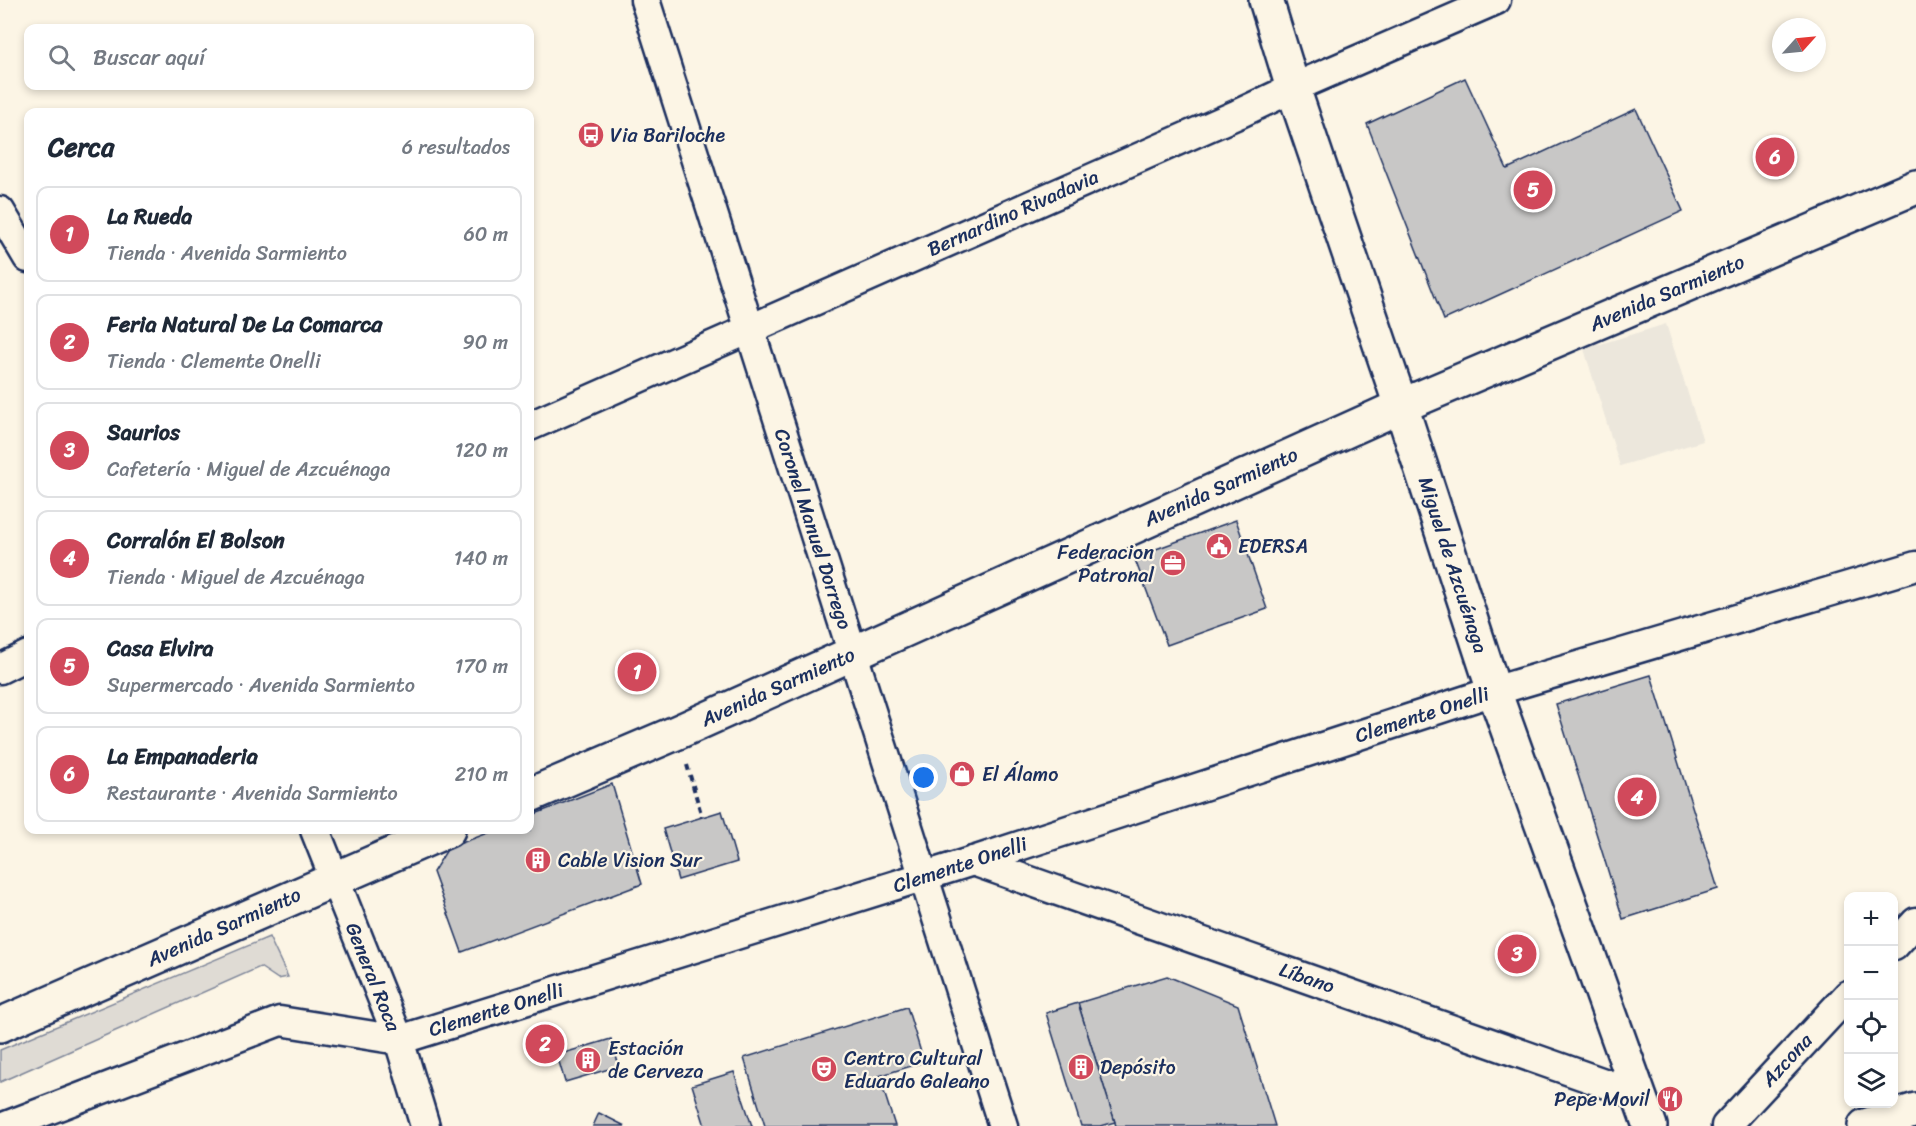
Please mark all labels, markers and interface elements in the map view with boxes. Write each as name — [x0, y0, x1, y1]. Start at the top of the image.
north arrow — [1772, 18, 1826, 72]
search box — [24, 24, 534, 90]
text: Buscar aquí — [93, 38, 205, 77]
icon: search — [45, 41, 78, 74]
place label: Via Bariloche — [610, 118, 726, 153]
bus stop icon: Via Bariloche — [576, 120, 606, 150]
text: Cerca — [48, 124, 114, 170]
text: 6 resultados — [402, 130, 510, 165]
pin: 6 — [1756, 134, 1794, 180]
street label: Bernardino Rivadavia — [921, 159, 1105, 267]
pin: 5 — [1514, 168, 1552, 213]
text: La Rueda — [107, 197, 192, 236]
text: 1 — [65, 217, 74, 252]
text: 60 m — [463, 217, 508, 252]
text: Tienda · Avenida Sarmiento — [107, 236, 347, 271]
street label: Avenida Sarmiento — [1583, 244, 1750, 342]
text: Feria Natural De La Comarca — [107, 305, 382, 344]
text: 2 — [64, 325, 75, 360]
text: 90 m — [463, 325, 508, 360]
text: Tienda · Clemente Onelli — [107, 344, 321, 379]
text: Saurios — [107, 413, 180, 452]
street label: Coronel Manuel Dorrego — [764, 424, 862, 634]
text: 3 — [64, 433, 75, 468]
text: 120 m — [455, 433, 508, 468]
street label: Avenida Sarmiento — [1137, 437, 1304, 537]
text: Cafetería · Miguel de Azcuénaga — [107, 452, 390, 487]
street label: Miguel de Azcuénaga — [1408, 472, 1498, 658]
text: Corralón El Bolson — [107, 521, 285, 560]
place label: EDERSA — [1238, 529, 1308, 564]
public building icon: EDERSA — [1204, 531, 1234, 561]
place label: Federacion Patronal — [1057, 535, 1155, 593]
text: 4 — [63, 541, 76, 576]
text: 140 m — [454, 541, 508, 576]
office icon: Federacion Patronal — [1158, 548, 1188, 578]
text: Tienda · Miguel de Azcuénaga — [107, 560, 365, 595]
text: Casa Elvira — [107, 629, 214, 668]
street label: Avenida Sarmiento — [694, 637, 861, 737]
text: 5 — [63, 649, 76, 684]
text: 170 m — [455, 649, 508, 684]
pin: 1 — [618, 650, 656, 694]
text: Supermercado · Avenida Sarmiento — [107, 668, 415, 703]
street label: Clemente Onelli — [1350, 676, 1495, 753]
text: La Empanaderia — [107, 737, 258, 776]
text: 6 — [64, 757, 75, 792]
text: 210 m — [455, 757, 508, 792]
place label: El Álamo — [982, 757, 1058, 792]
shop icon: El Álamo — [947, 759, 977, 789]
your location — [909, 763, 938, 792]
pin: 4 — [1618, 774, 1656, 820]
text: Restaurante · Avenida Sarmiento — [107, 776, 398, 811]
street label: Clemente Onelli — [888, 826, 1033, 903]
place label: Cable Vision Sur — [558, 843, 703, 878]
building icon: Cable Vision Sur — [523, 845, 553, 875]
street label: Avenida Sarmiento — [140, 877, 307, 977]
map controls — [1844, 892, 1898, 1108]
button: + — [1844, 892, 1898, 946]
street label: General Roca — [335, 917, 411, 1038]
pin: 3 — [1498, 932, 1537, 976]
button: − — [1844, 946, 1898, 1000]
street label: Líbano — [1274, 952, 1340, 1004]
street label: Clemente Onelli — [424, 972, 569, 1047]
button: locate — [1844, 1000, 1898, 1054]
pin: 2 — [526, 1022, 564, 1066]
street label: Azcona — [1752, 1024, 1822, 1096]
place label: Estación de Cerveza — [608, 1031, 703, 1089]
place label: Centro Cultural Eduardo Galeano — [844, 1041, 990, 1099]
building icon: Estación de Cerveza — [573, 1045, 603, 1075]
place label: Depósito — [1100, 1050, 1176, 1085]
building icon: Depósito — [1066, 1052, 1096, 1082]
theatre icon: Centro Cultural Eduardo Galeano — [809, 1054, 839, 1084]
button: layers — [1844, 1054, 1898, 1108]
place label: Pepe Movil — [1554, 1082, 1650, 1117]
restaurant icon: Pepe Movil — [1655, 1084, 1685, 1114]

